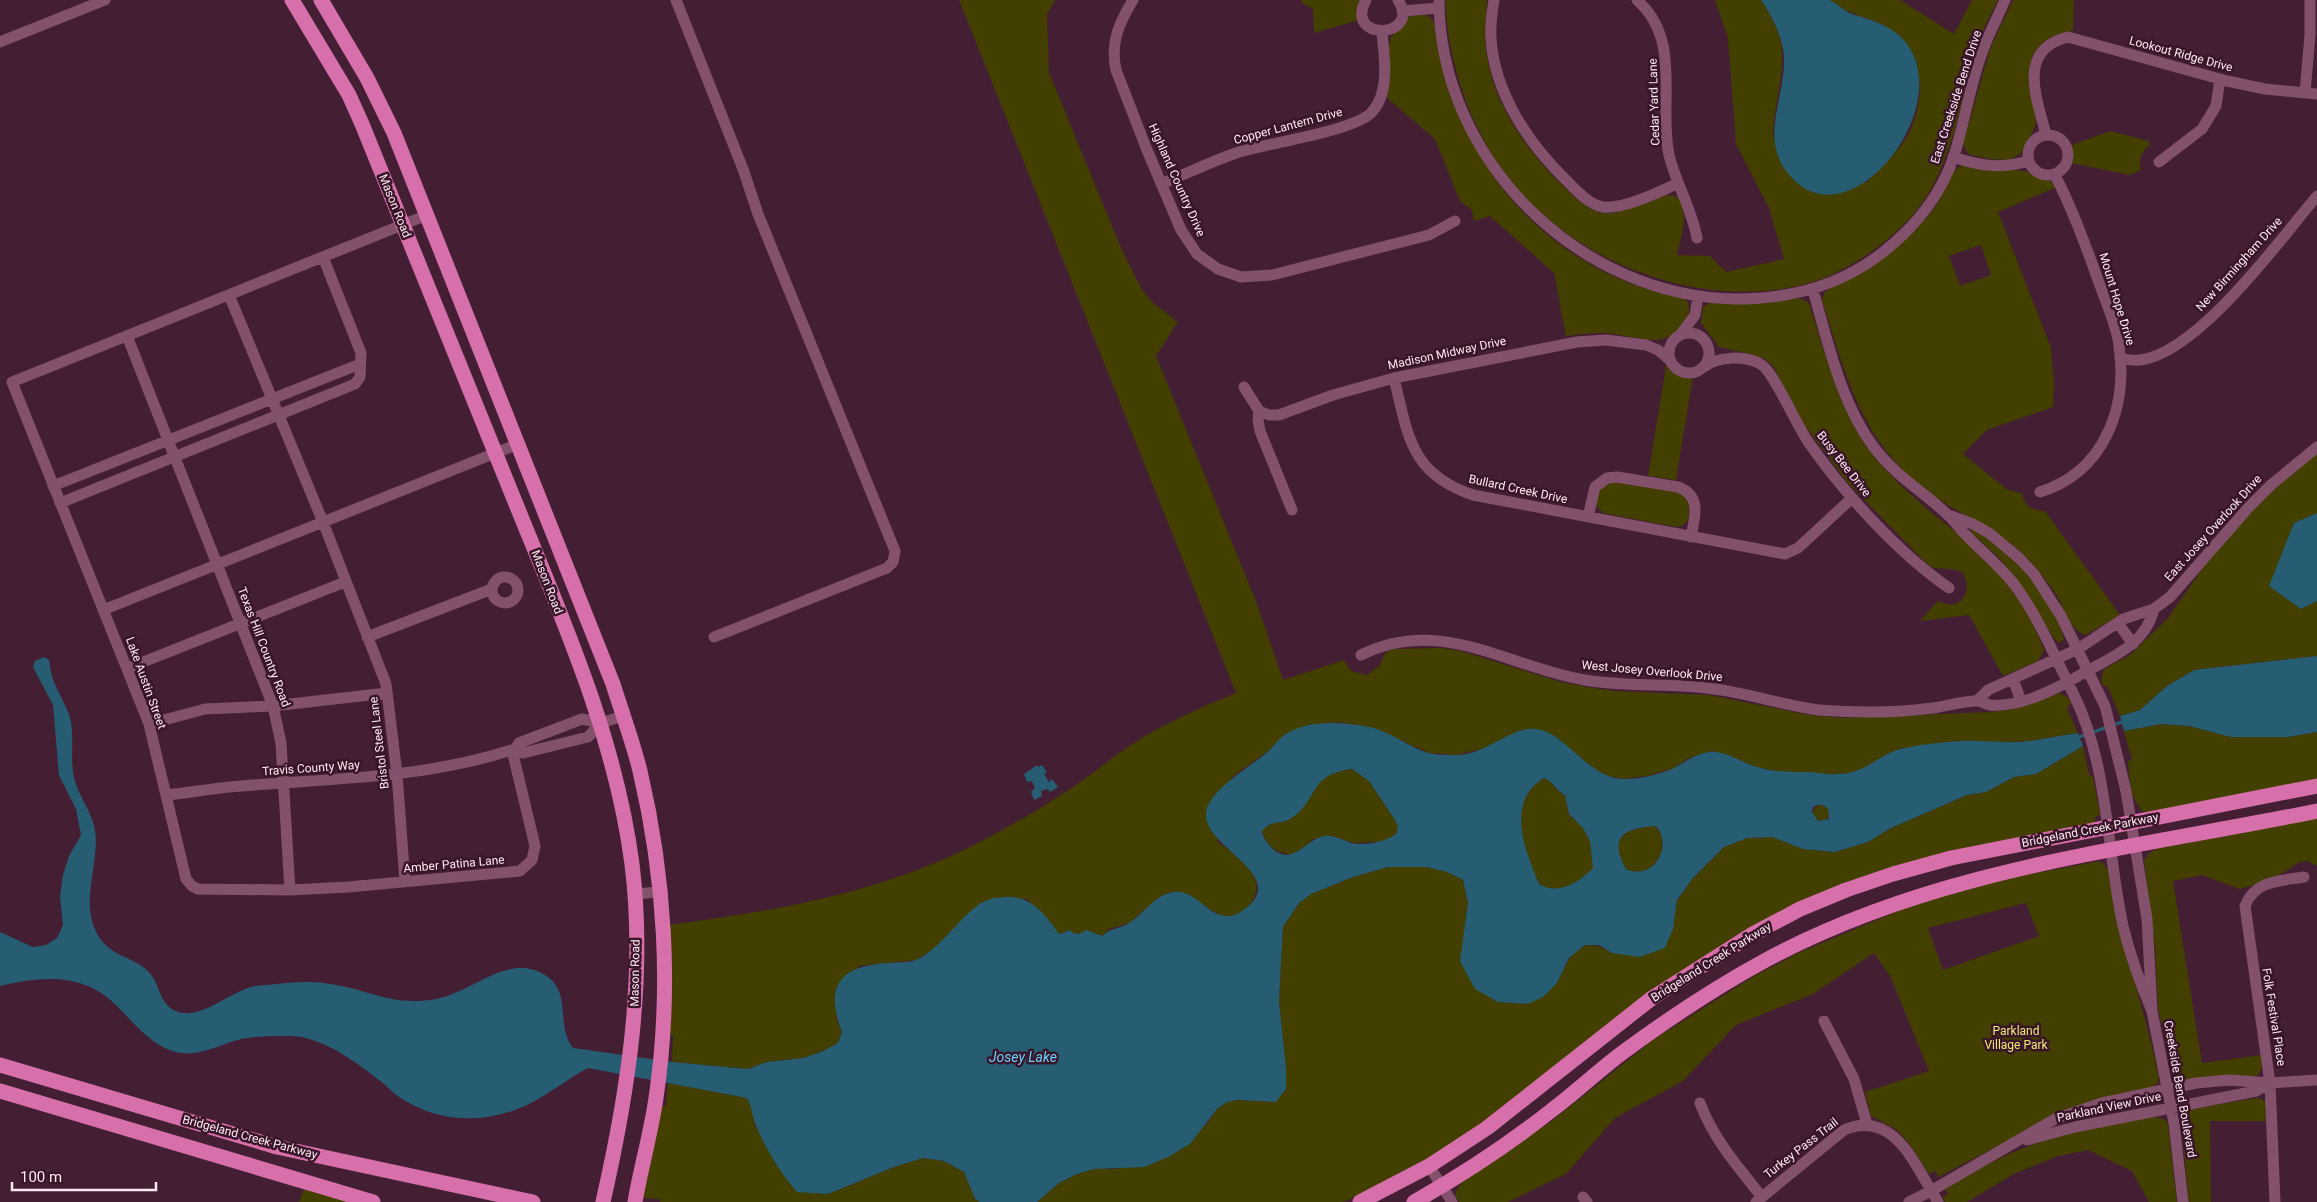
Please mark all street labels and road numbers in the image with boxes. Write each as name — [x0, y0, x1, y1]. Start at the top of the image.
street label: East Creekside Bend Drive — [1928, 29, 1984, 165]
street label: Lookout Ridge Drive — [2128, 33, 2234, 75]
street label: Cedar Yard Lane — [1645, 58, 1663, 146]
street label: Copper Lantern Drive — [1232, 105, 1344, 147]
street label: Highland Country Drive — [1146, 121, 1208, 239]
street label: Mason Road — [376, 172, 414, 240]
street label: New Birmingham Drive — [2193, 214, 2285, 314]
street label: Mount Hope Drive — [2096, 251, 2138, 347]
street label: Madison Midway Drive — [1387, 334, 1507, 372]
street label: Busy Bee Drive — [1814, 429, 1874, 499]
street label: Bullard Creek Drive — [1467, 472, 1569, 506]
street label: East Josey Overlook Drive — [2162, 472, 2264, 584]
street label: Mason Road — [528, 548, 566, 616]
street label: Texas Hill Country Road — [235, 585, 293, 709]
street label: Lake Austin Street — [123, 635, 169, 731]
street label: West Josey Overlook Drive — [1581, 658, 1723, 684]
street label: Bristol Steel Lane — [366, 696, 392, 790]
street label: Travis County Way — [262, 758, 361, 778]
street label: Bridgeland Creek Parkway — [2020, 810, 2160, 850]
street label: Amber Patina Lane — [403, 853, 505, 875]
street label: Bridgeland Creek Parkway — [1648, 919, 1774, 1005]
street label: Mason Road — [627, 939, 643, 1007]
street label: Folk Festival Place — [2259, 967, 2289, 1067]
street label: Creekside Bend Boulevard — [2161, 1019, 2199, 1159]
street label: Parkland View Drive — [2056, 1089, 2162, 1125]
street label: Bridgeland Creek Parkway — [181, 1112, 319, 1162]
street label: Turkey Pass Trail — [1761, 1115, 1841, 1181]

